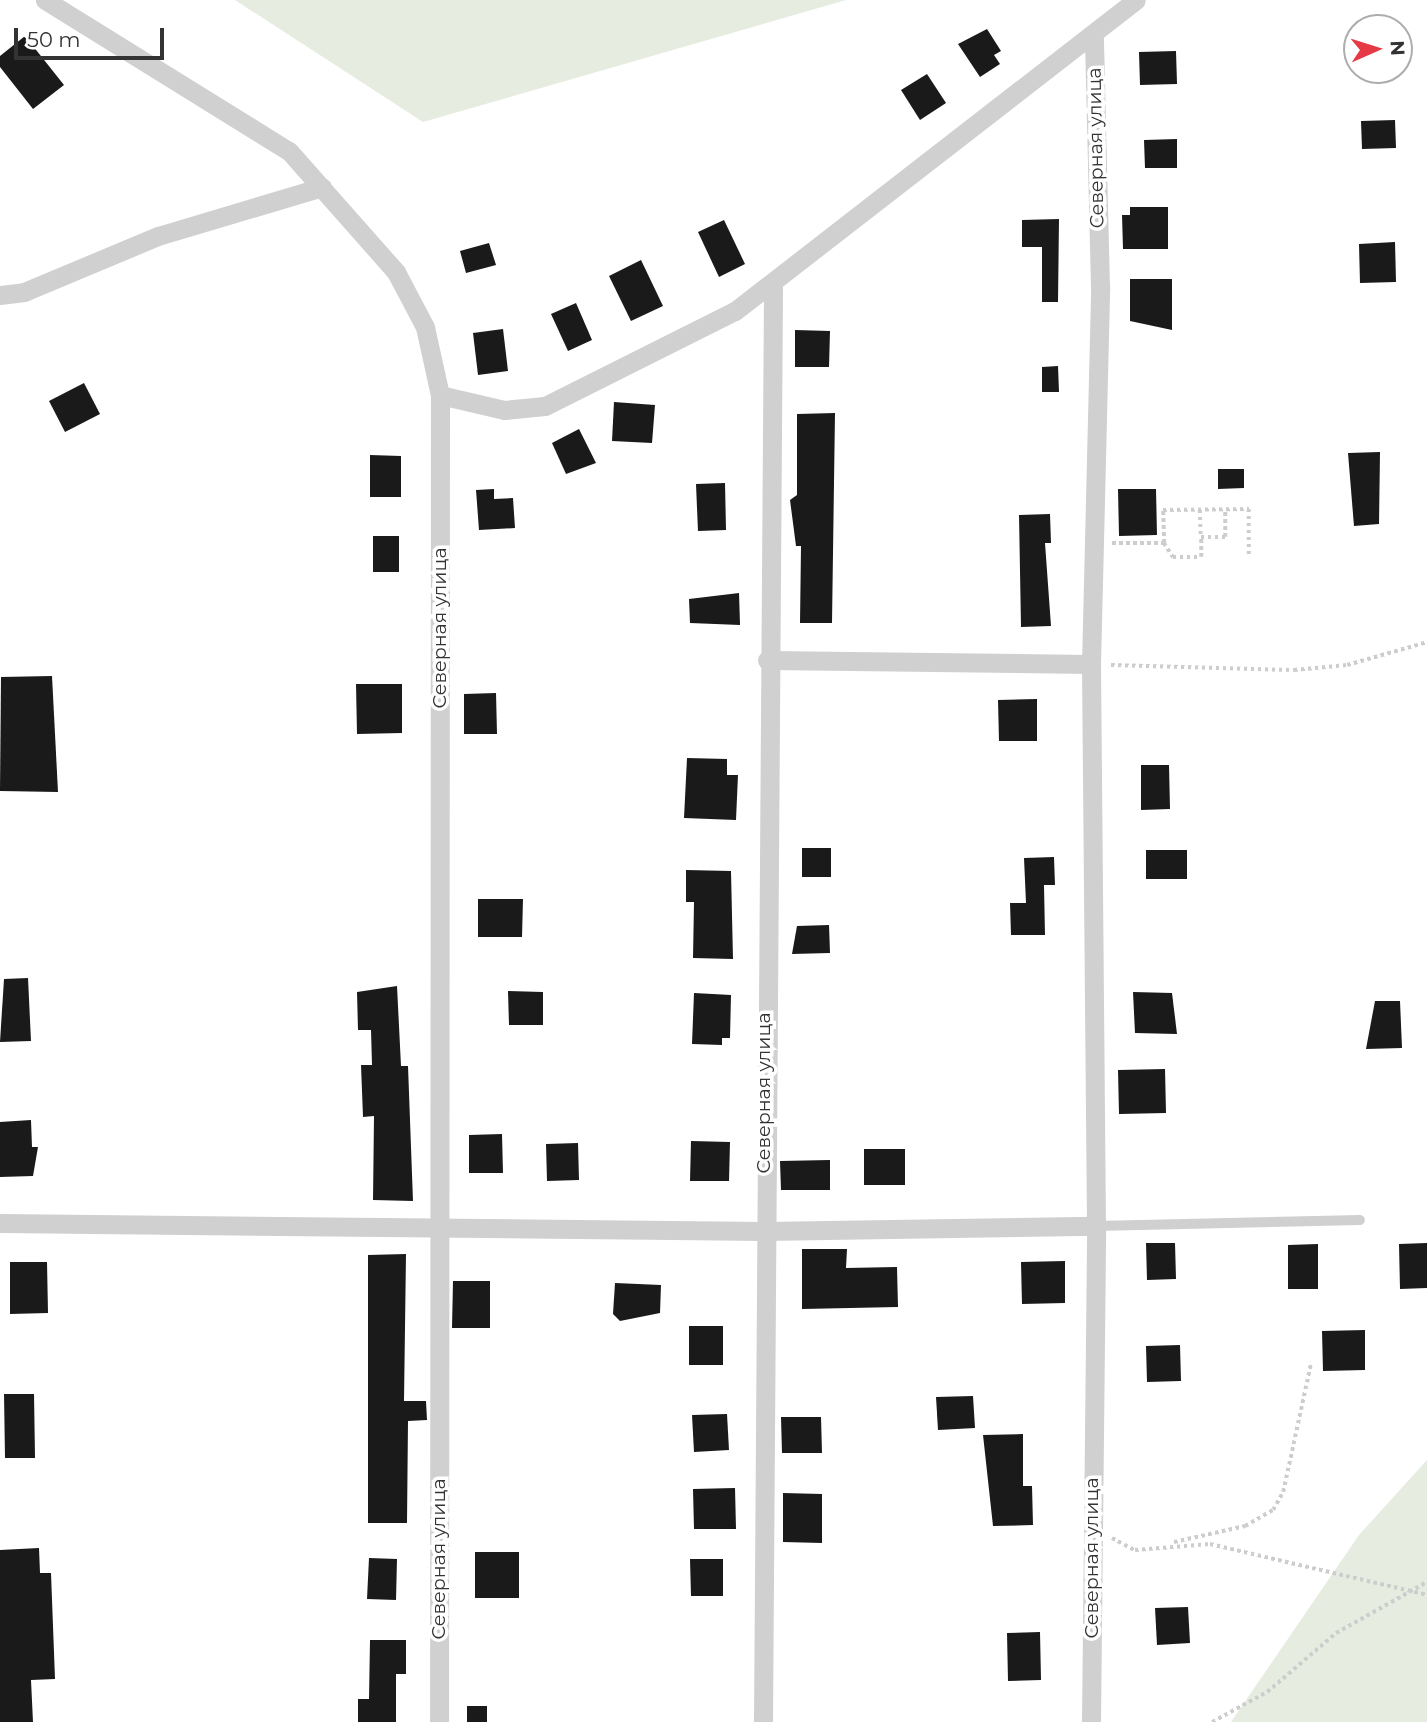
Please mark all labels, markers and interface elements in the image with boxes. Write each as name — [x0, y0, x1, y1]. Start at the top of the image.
scale bar — [18, 14, 168, 58]
north arrow — [1343, 14, 1413, 84]
text: 50 m — [27, 27, 81, 52]
text: N — [1386, 40, 1409, 56]
street label: Северная улица — [1083, 67, 1109, 229]
street label: Северная улица — [429, 548, 451, 708]
street label: Северная улица — [753, 1013, 775, 1173]
street label: Северная улица — [1081, 1478, 1103, 1638]
street label: Северная улица — [428, 1479, 450, 1639]

